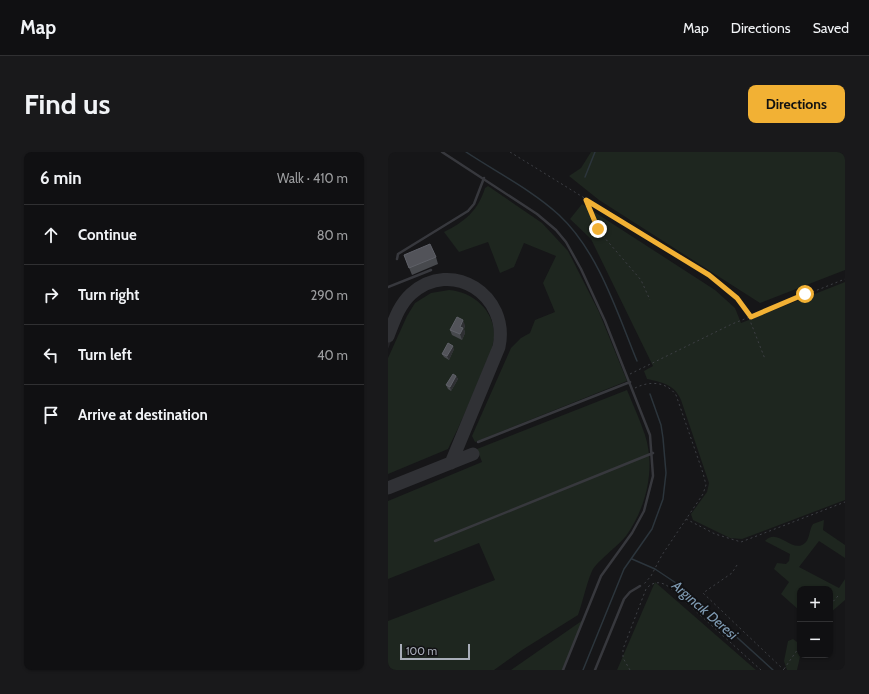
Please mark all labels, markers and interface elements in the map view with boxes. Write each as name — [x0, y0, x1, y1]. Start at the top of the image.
text: Map — [20, 16, 56, 39]
text: Map — [683, 19, 709, 37]
text: Directions — [731, 19, 791, 37]
text: Saved — [813, 19, 849, 37]
button: Directions — [748, 85, 845, 123]
text: Find us — [24, 87, 110, 121]
text: 6 min — [40, 168, 82, 188]
text: Walk · 410 m — [277, 170, 348, 186]
route end — [589, 220, 607, 238]
icon: ahead — [40, 224, 62, 246]
text: Continue — [78, 226, 137, 244]
text: 80 m — [317, 227, 348, 243]
icon: right — [40, 284, 62, 306]
route start — [796, 285, 814, 303]
text: Turn right — [78, 286, 139, 304]
text: 290 m — [310, 287, 348, 303]
icon: left — [40, 344, 62, 366]
text: Turn left — [78, 346, 132, 364]
text: 40 m — [317, 347, 348, 363]
icon: arrive — [40, 404, 62, 426]
text: Arrive at destination — [78, 406, 208, 424]
water label: Argıncık Deresi — [668, 576, 742, 644]
map controls — [797, 586, 833, 658]
button: + — [797, 586, 833, 622]
button: − — [797, 622, 833, 658]
scale bar — [400, 642, 470, 661]
text: 100 m — [406, 644, 437, 658]

